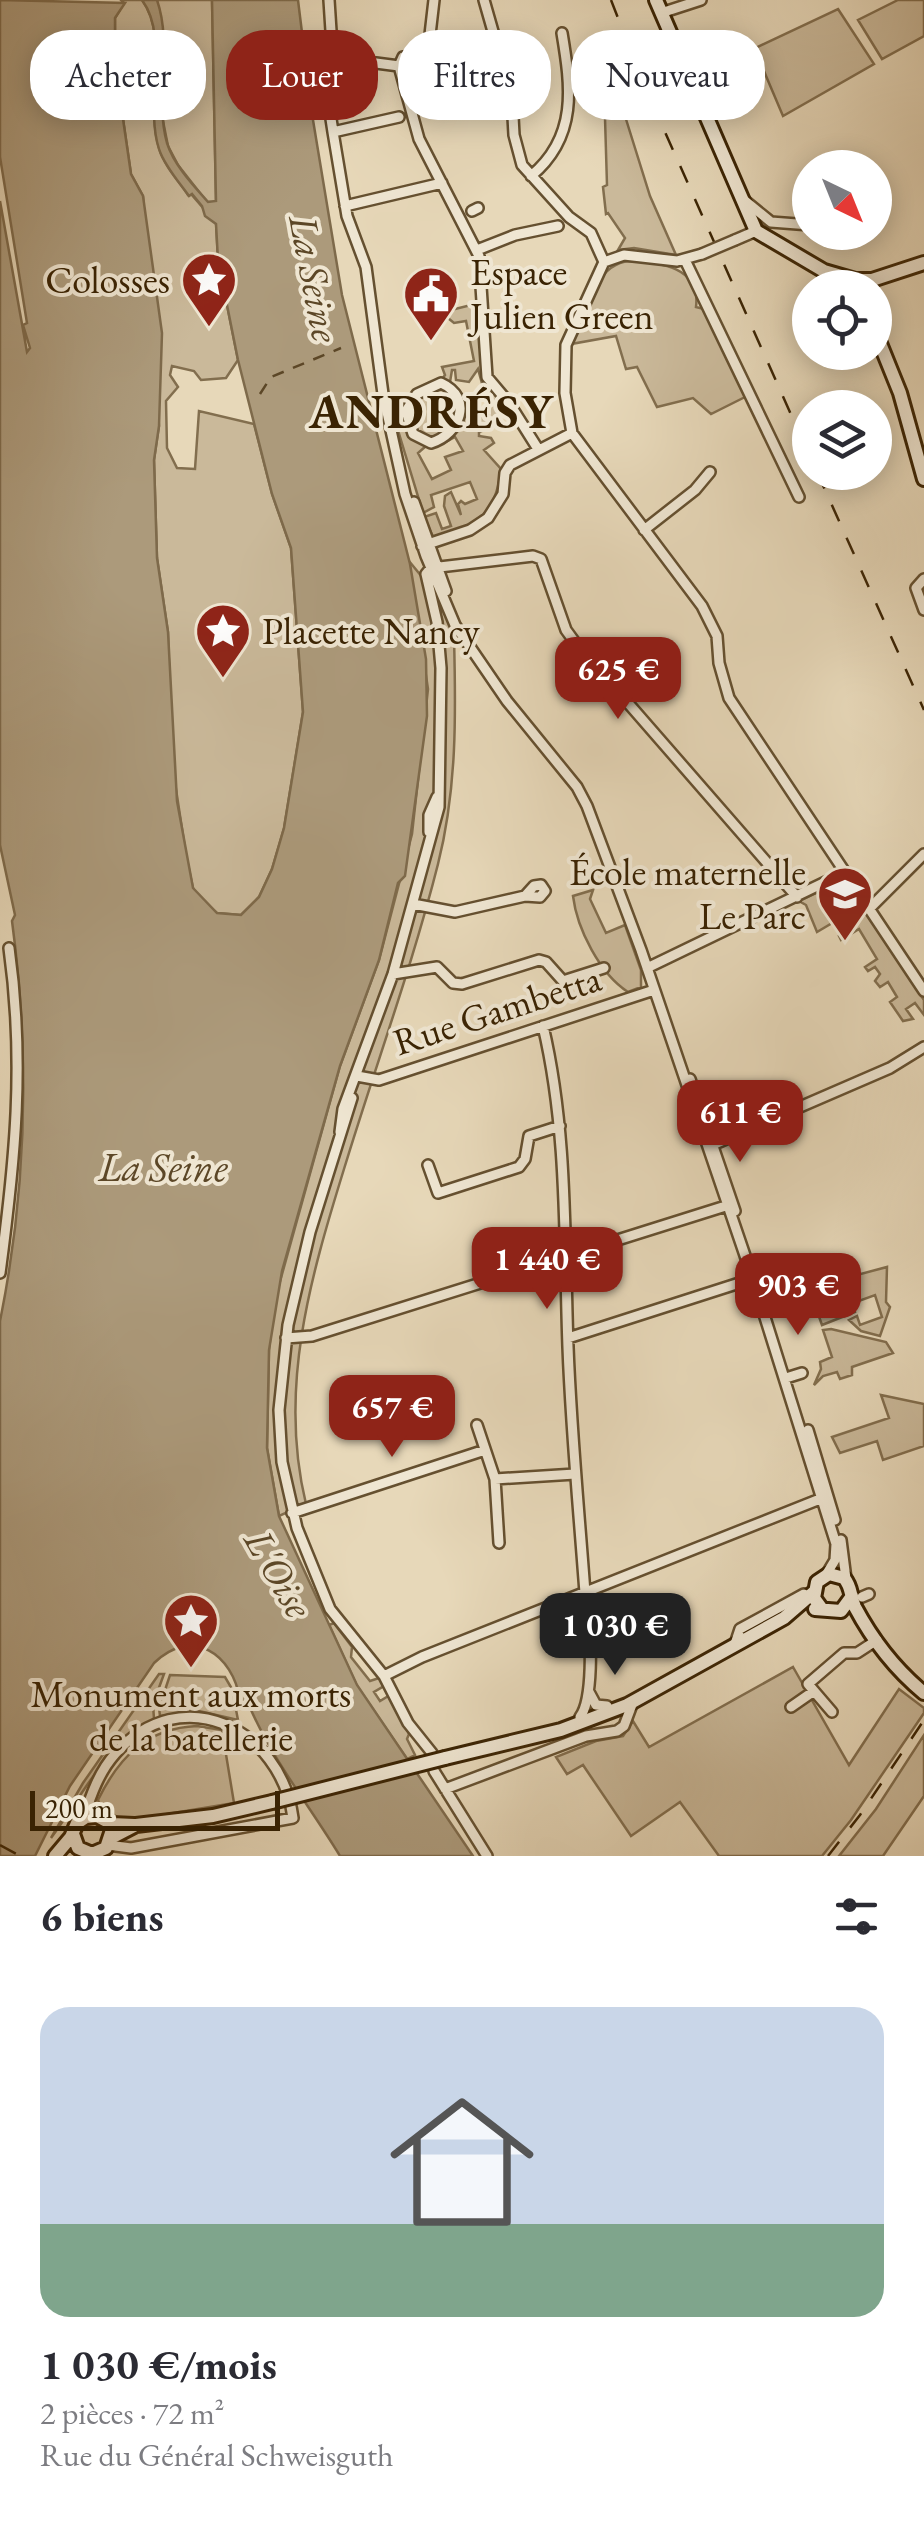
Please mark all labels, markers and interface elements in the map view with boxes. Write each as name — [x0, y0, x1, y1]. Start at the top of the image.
chip: Acheter — [30, 30, 206, 120]
chip: Louer — [226, 30, 378, 120]
chip: Filtres — [398, 30, 551, 120]
chip: Nouveau — [571, 30, 765, 120]
north arrow — [792, 150, 892, 250]
map controls — [792, 150, 892, 490]
water label: La Seine — [277, 209, 353, 347]
place label: Espace Julien Green — [467, 247, 654, 340]
place icon: Colosses — [179, 250, 239, 329]
place label: Colosses — [45, 255, 170, 304]
public building icon: Espace Julien Green — [401, 264, 461, 343]
button: locate — [792, 270, 892, 370]
district label: ANDRÉSY — [308, 380, 555, 442]
button: layers — [792, 390, 892, 490]
place icon: Placette Nancy — [193, 601, 253, 680]
place label: Placette Nancy — [262, 606, 480, 655]
pin: 625 € — [548, 637, 688, 722]
text: 625 € — [577, 648, 659, 690]
place label: École maternelle Le Parc — [569, 847, 806, 940]
school or university icon: École maternelle Le Parc — [815, 864, 875, 943]
street label: Rue Gambetta — [387, 953, 608, 1066]
pin: 611 € — [670, 1080, 810, 1165]
text: 611 € — [699, 1091, 781, 1133]
water label: La Seine — [97, 1141, 228, 1193]
pin: 1 440 € — [455, 1227, 639, 1312]
text: 1 440 € — [494, 1238, 600, 1280]
pin: 903 € — [728, 1253, 868, 1338]
text: 903 € — [757, 1264, 839, 1306]
pin: 657 € — [322, 1375, 462, 1460]
text: 657 € — [351, 1386, 433, 1428]
water label: L'Oise — [232, 1518, 326, 1628]
place icon: Monument aux morts de la batellerie — [161, 1591, 221, 1670]
pin: 1 030 € — [523, 1593, 707, 1678]
text: 1 030 € — [562, 1604, 668, 1646]
place label: Monument aux morts de la batellerie — [31, 1669, 351, 1762]
scale bar — [30, 1786, 280, 1830]
text: 200 m — [45, 1790, 113, 1826]
text: 6 biens — [40, 1889, 164, 1944]
icon: filters — [829, 1889, 884, 1944]
icon: home — [372, 2072, 552, 2252]
text: 1 030 €/mois — [40, 2337, 277, 2392]
text: 2 pièces · 72 m² — [40, 2392, 224, 2434]
text: Rue du Général Schweisguth — [40, 2434, 393, 2476]

